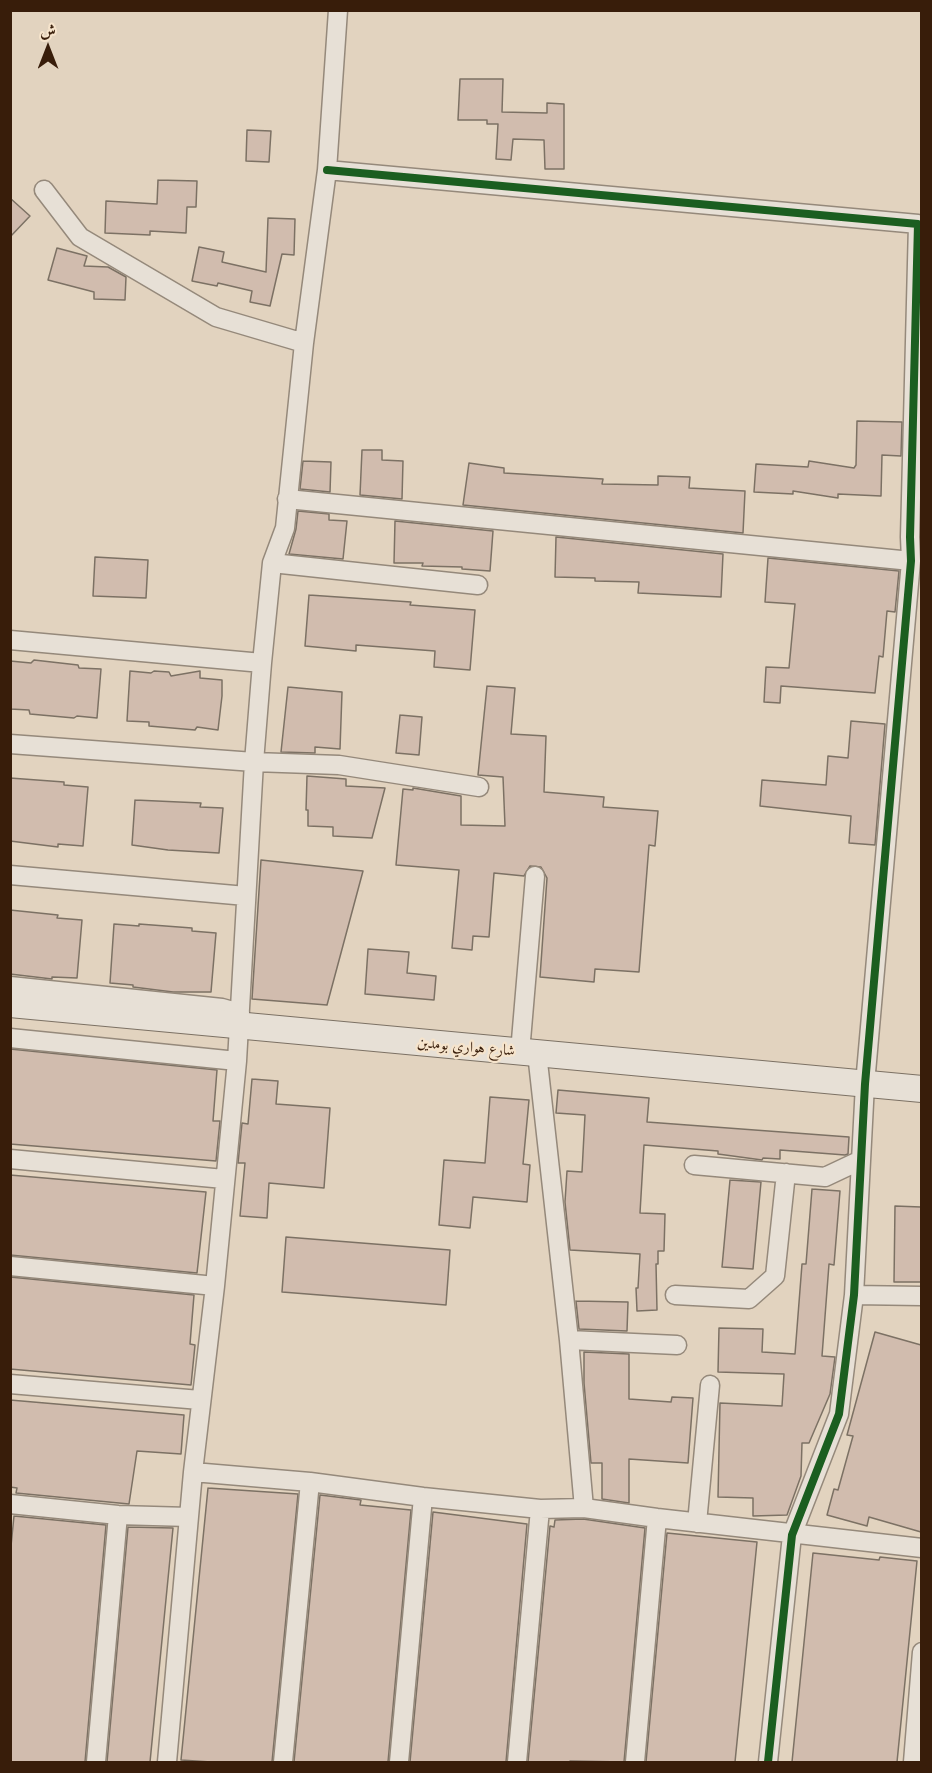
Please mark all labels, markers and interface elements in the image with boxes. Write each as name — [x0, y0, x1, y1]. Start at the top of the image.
north arrow — [18, 18, 78, 78]
text: ش — [40, 20, 56, 40]
street label: شارع هواري بومدين — [416, 1034, 516, 1060]

